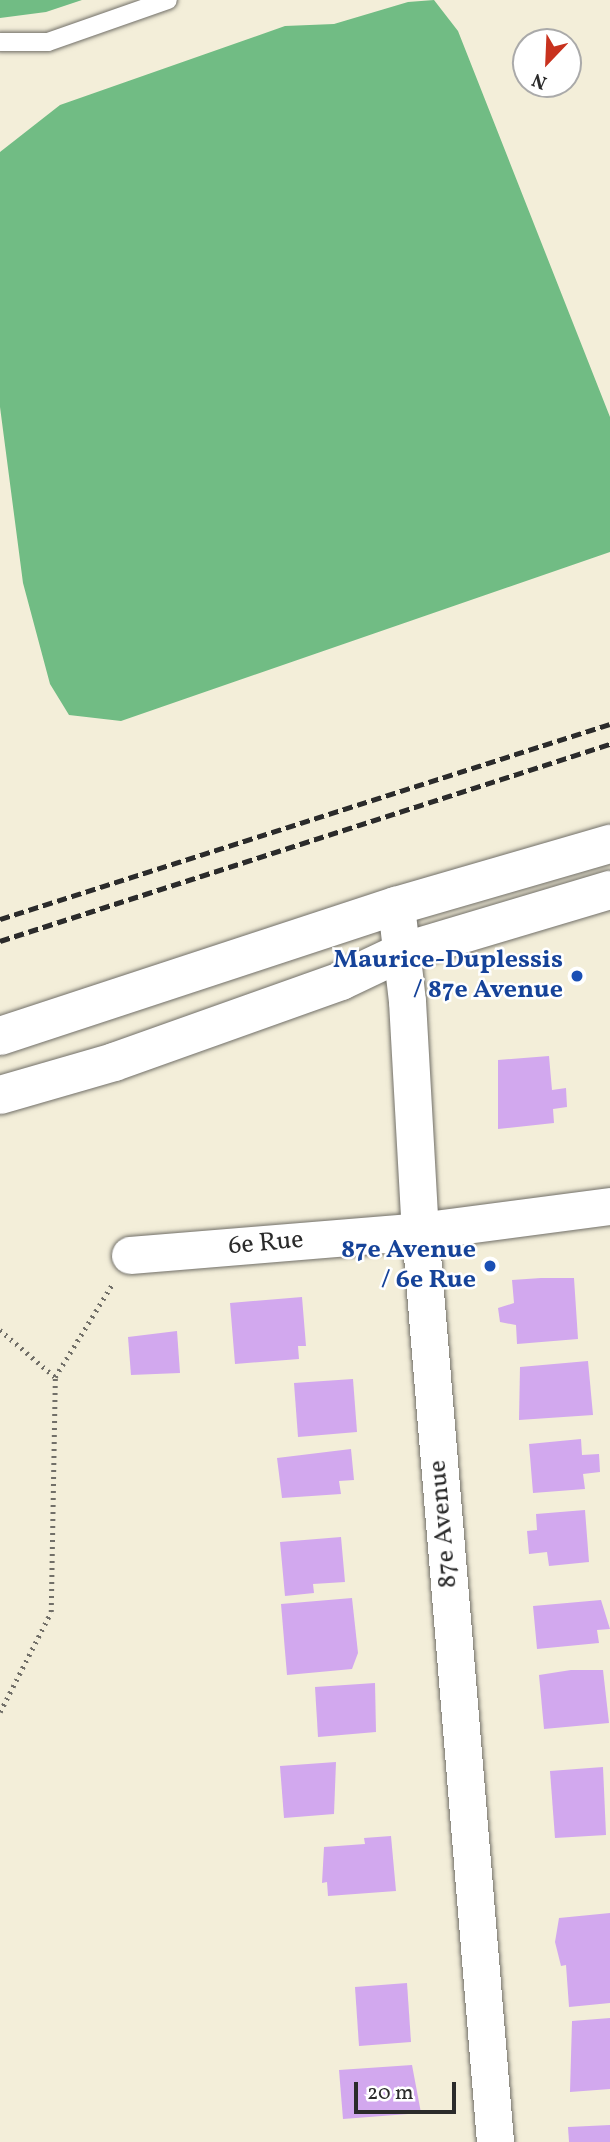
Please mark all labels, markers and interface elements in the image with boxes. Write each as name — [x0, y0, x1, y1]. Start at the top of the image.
north arrow — [512, 28, 582, 98]
text: N — [528, 66, 551, 95]
place label: Maurice-Duplessis / 87e Avenue — [333, 945, 563, 1006]
marker: Maurice-Duplessis / 87e Avenue — [569, 968, 585, 984]
street label: 6e Rue — [227, 1225, 305, 1263]
place label: 87e Avenue / 6e Rue — [341, 1235, 476, 1296]
marker: 87e Avenue / 6e Rue — [482, 1258, 498, 1274]
street label: 87e Avenue — [423, 1459, 465, 1589]
scale bar — [358, 2068, 460, 2112]
text: 20 m — [367, 2079, 413, 2108]

